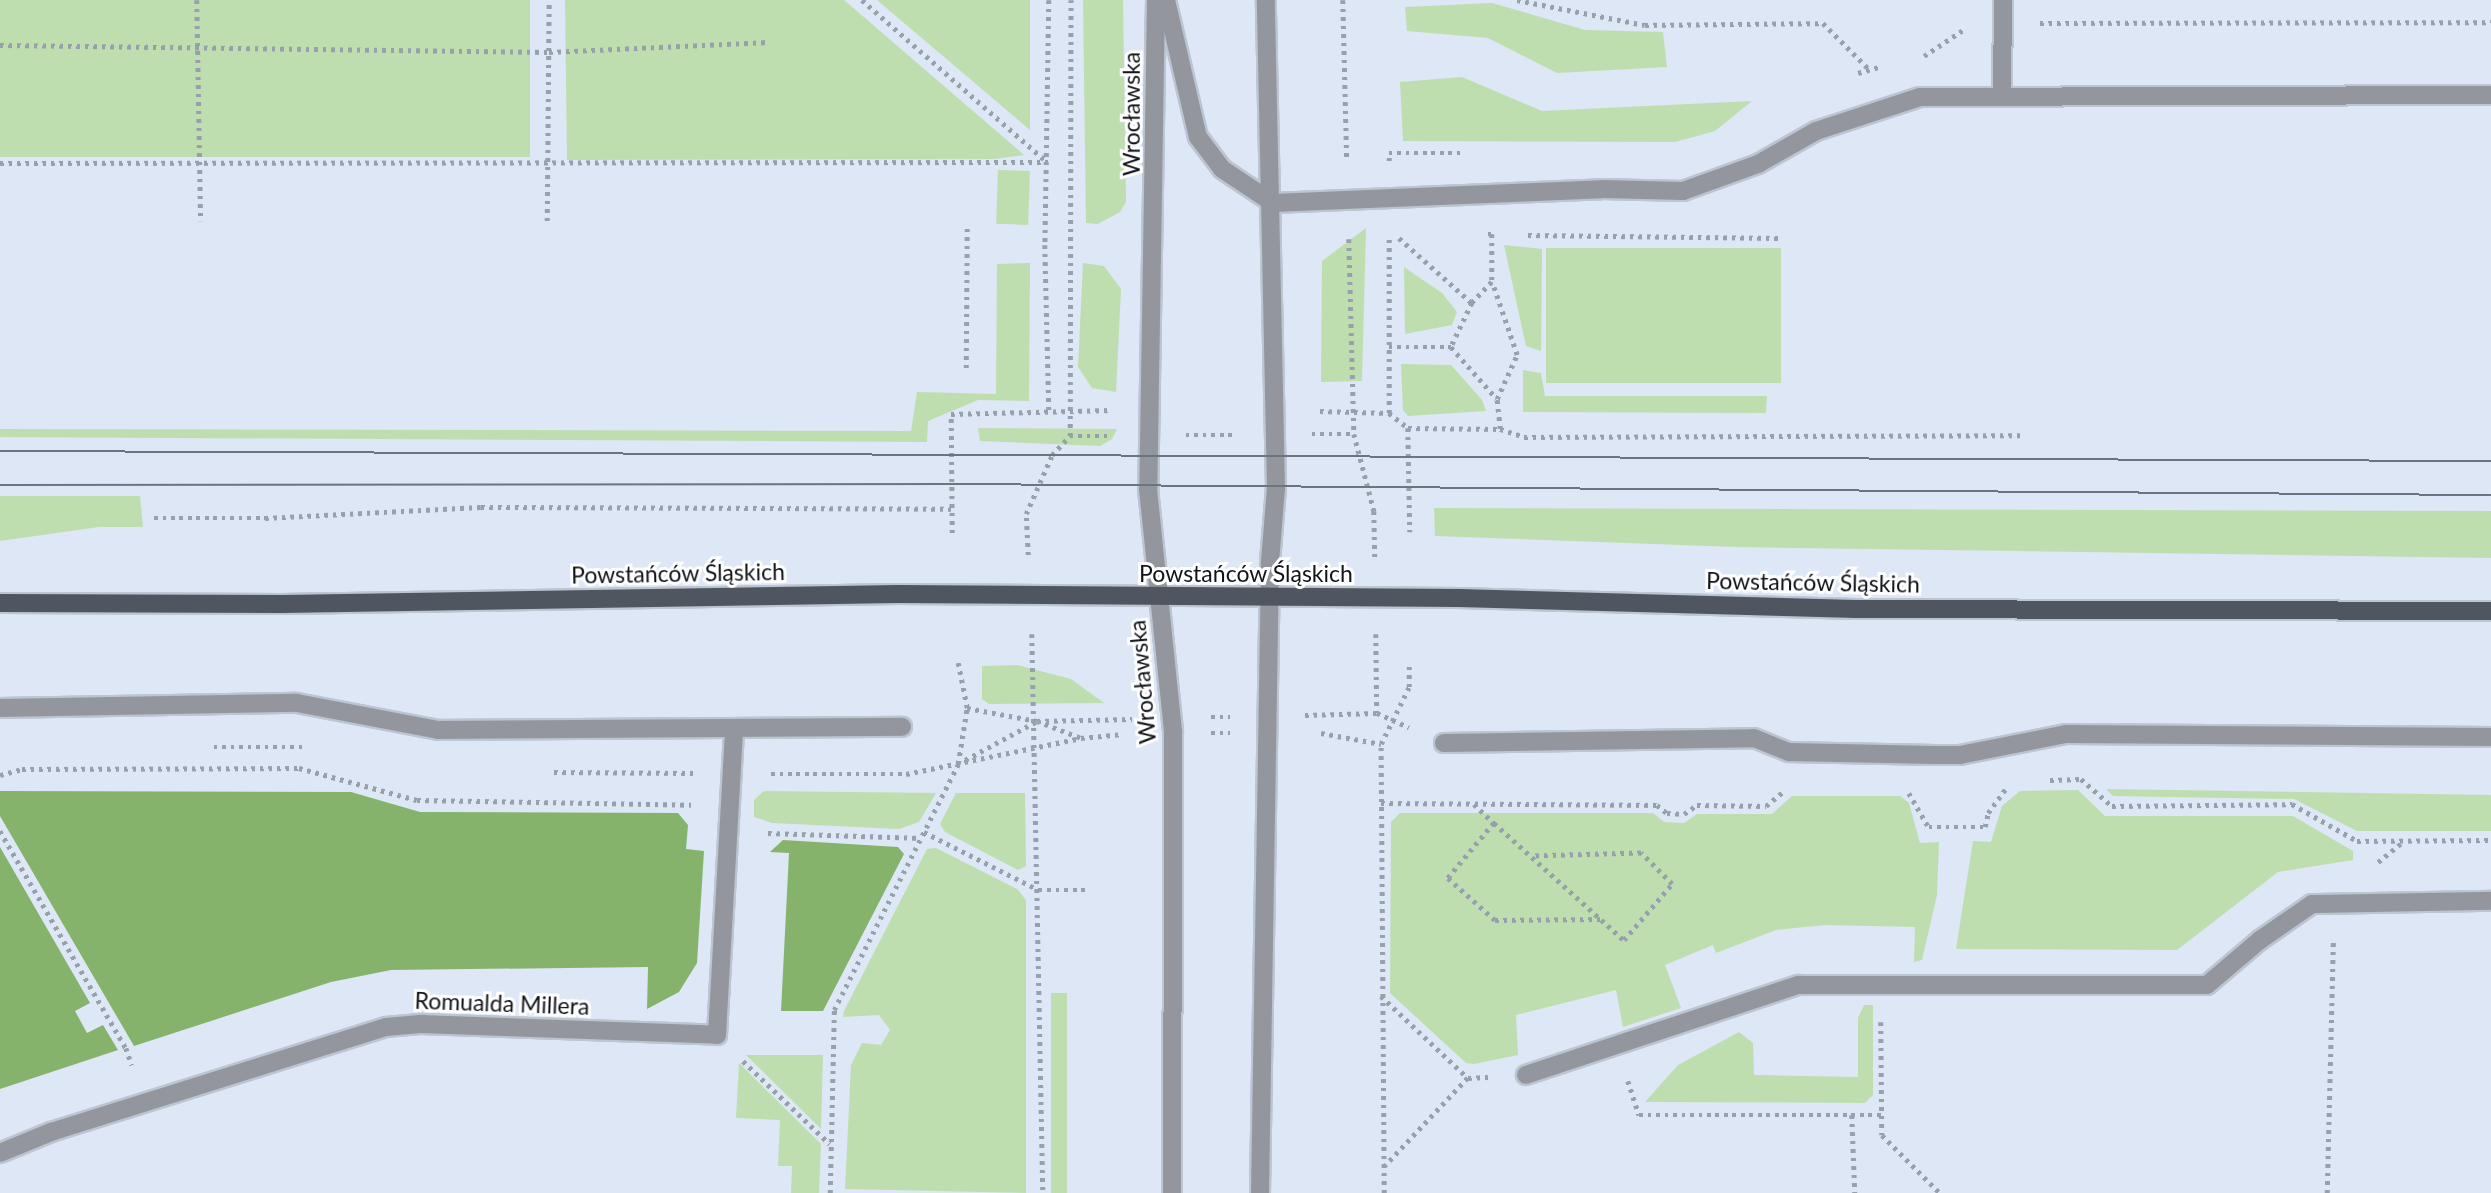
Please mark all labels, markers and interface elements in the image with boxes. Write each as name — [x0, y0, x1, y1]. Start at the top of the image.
street label: Wrocławska — [1117, 52, 1145, 176]
street label: Powstańców Śląskich — [571, 557, 785, 589]
street label: Powstańców Śląskich — [1139, 559, 1353, 587]
street label: Powstańców Śląskich — [1706, 566, 1920, 598]
street label: Wrocławska — [1123, 619, 1161, 745]
street label: Romualda Millera — [414, 986, 590, 1020]

